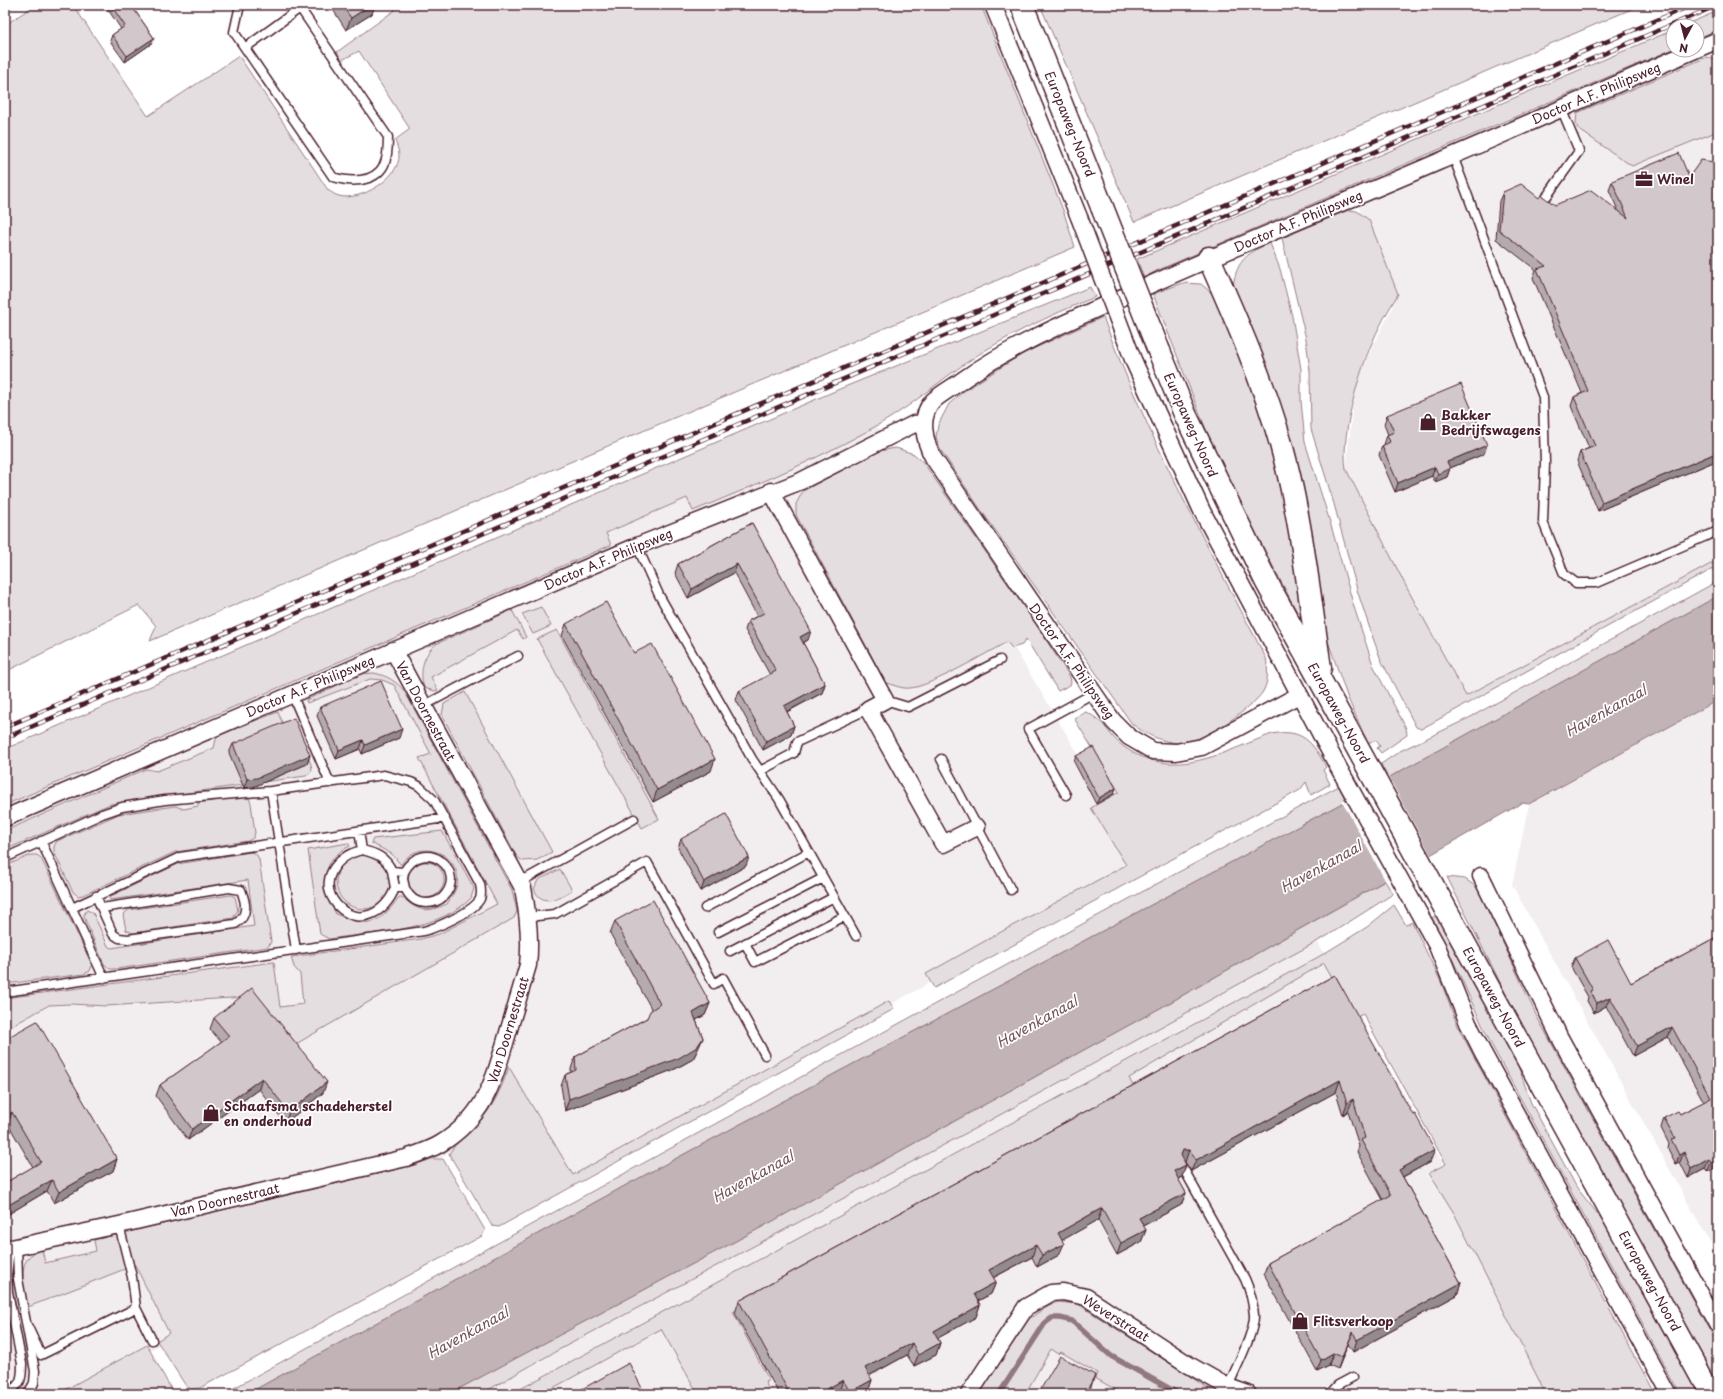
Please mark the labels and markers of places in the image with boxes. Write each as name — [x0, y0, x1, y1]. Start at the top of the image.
office icon: Winel — [1634, 169, 1654, 189]
place label: Winel — [1657, 169, 1694, 188]
place label: Bakker Bedrijfswagens — [1441, 405, 1541, 439]
shop icon: Bakker Bedrijfswagens — [1418, 412, 1438, 432]
place label: Schaafsma schadeherstel en onderhoud — [224, 1096, 392, 1130]
shop icon: Schaafsma schadeherstel en onderhoud — [201, 1103, 221, 1123]
shop icon: Flitsverkoop — [1290, 1311, 1310, 1331]
place label: Flitsverkoop — [1313, 1311, 1394, 1330]

